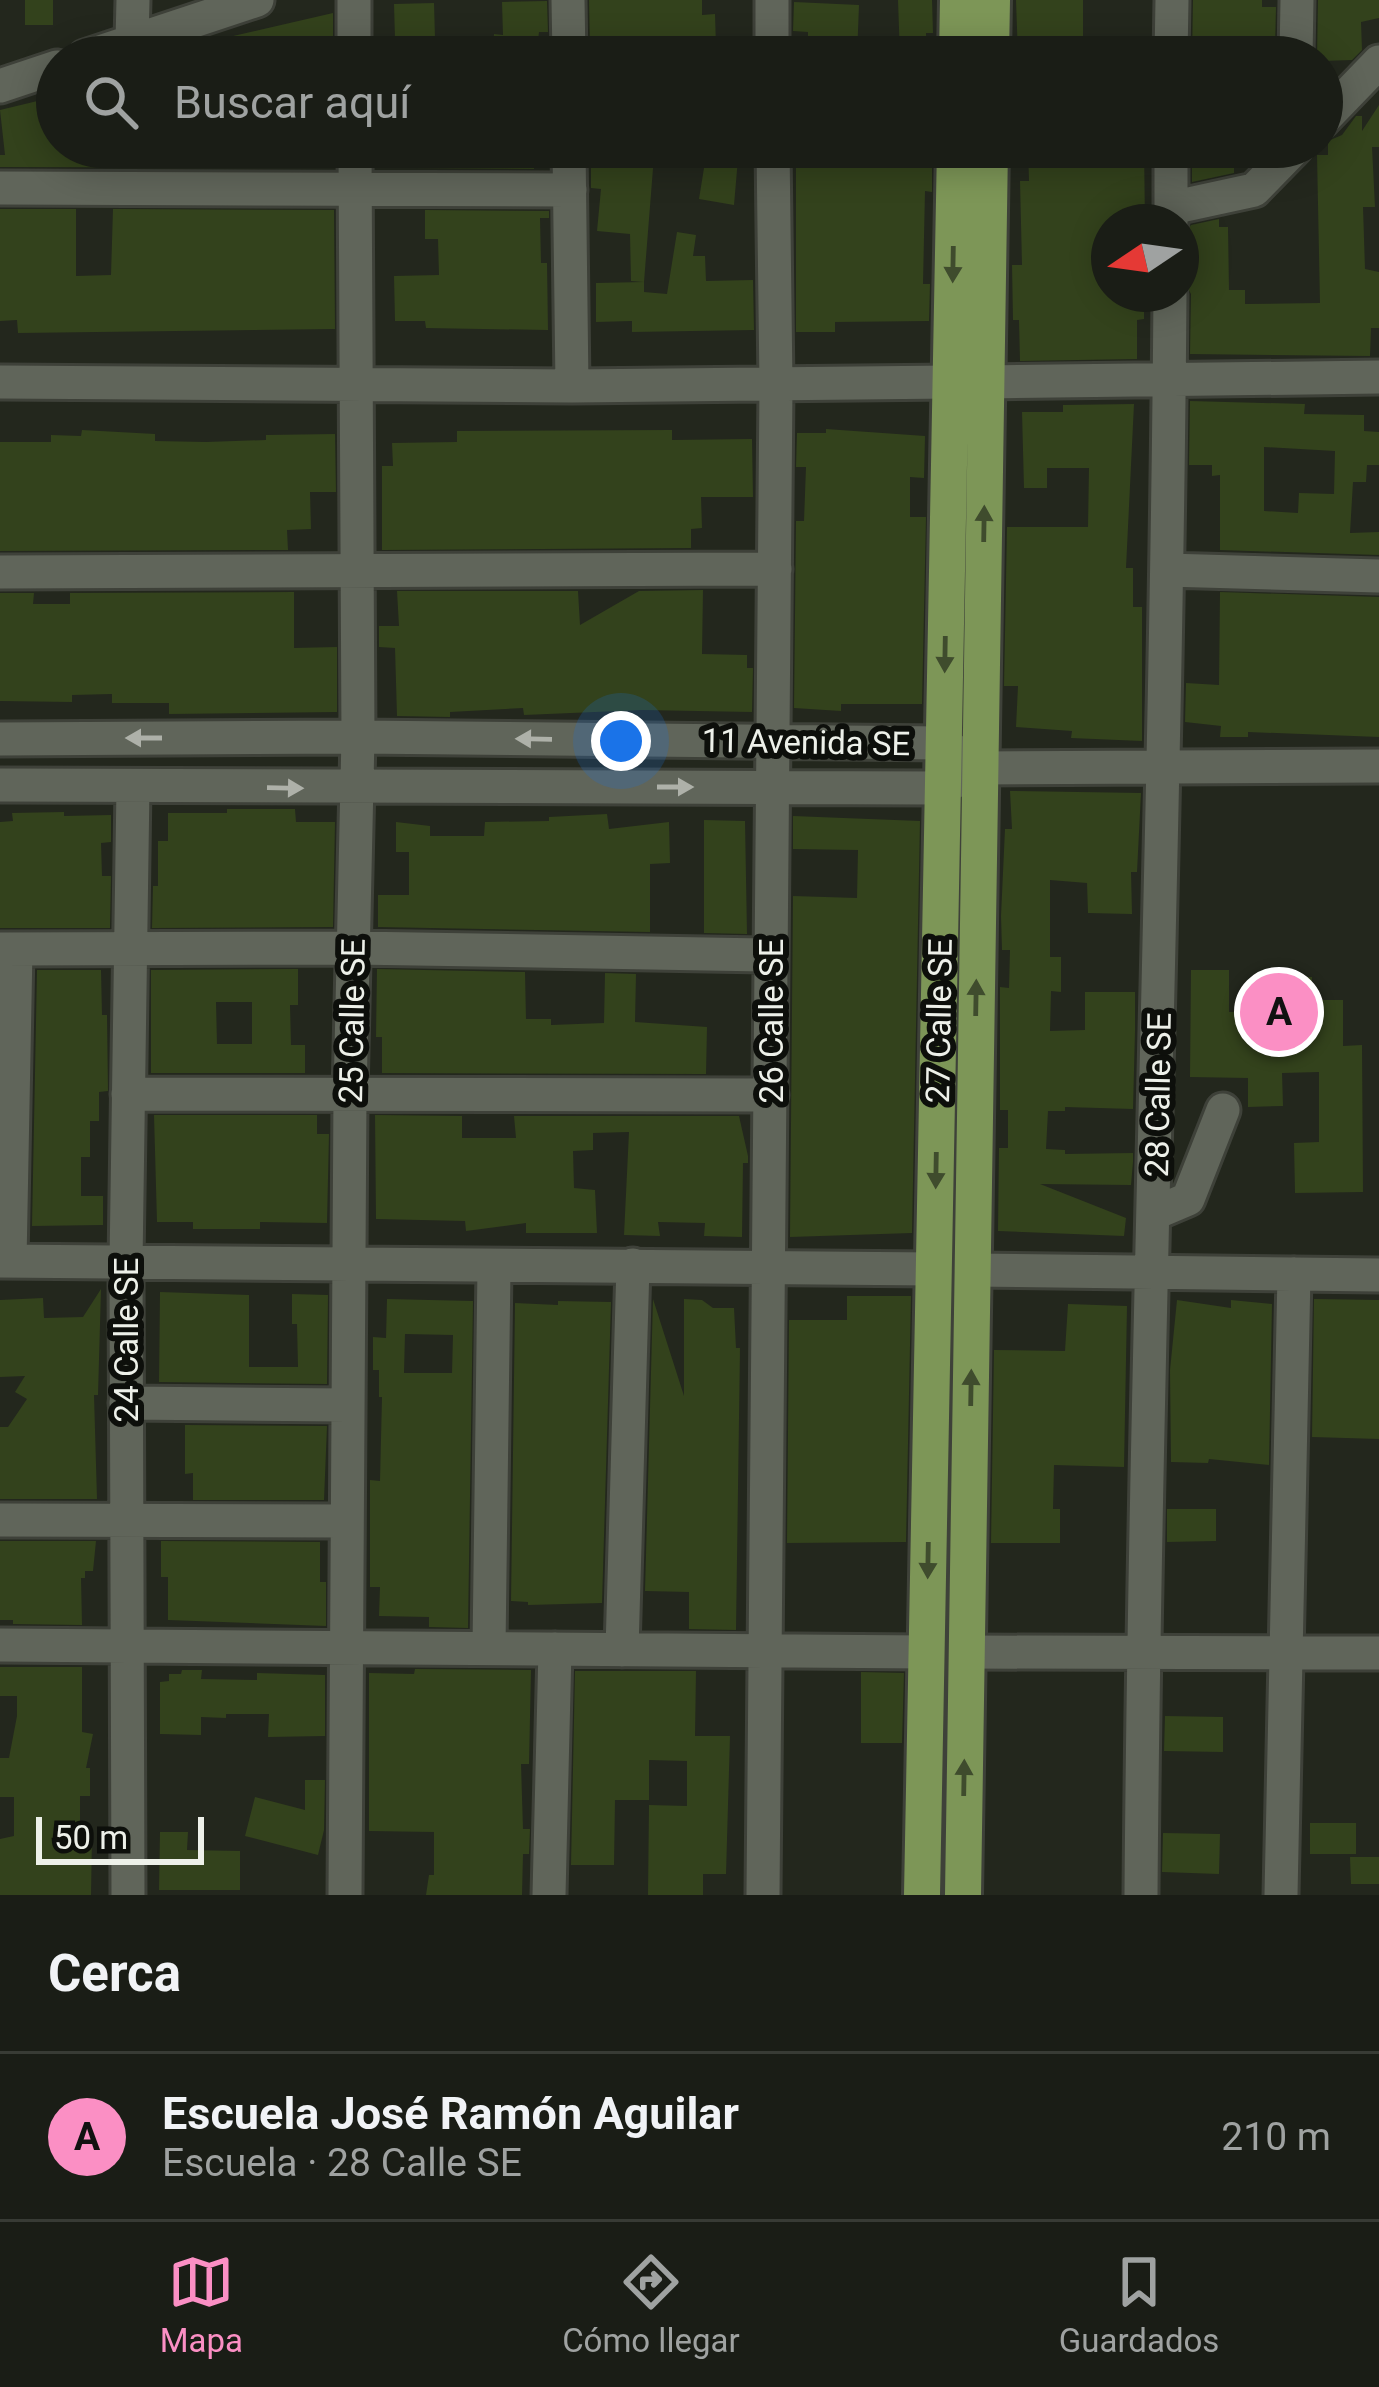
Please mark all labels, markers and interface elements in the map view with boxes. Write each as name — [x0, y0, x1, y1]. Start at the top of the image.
search box — [36, 36, 1343, 168]
icon: search — [78, 69, 144, 135]
text: Buscar aquí — [174, 76, 411, 129]
north arrow — [1091, 204, 1199, 312]
one-way arrow — [943, 246, 962, 284]
one-way arrow — [974, 504, 993, 542]
one-way arrow — [936, 636, 955, 674]
your location — [591, 711, 651, 771]
street label: 11 Avenida SE — [701, 721, 911, 763]
one-way arrow — [124, 729, 162, 748]
one-way arrow — [514, 729, 552, 749]
one-way arrow — [657, 777, 695, 797]
one-way arrow — [267, 778, 305, 797]
street label: 25 Calle SE — [331, 938, 373, 1104]
street label: 27 Calle SE — [918, 938, 960, 1104]
street label: 26 Calle SE — [752, 939, 791, 1103]
pin: A — [1240, 967, 1318, 1057]
one-way arrow — [967, 978, 986, 1016]
street label: 28 Calle SE — [1137, 1012, 1179, 1178]
one-way arrow — [926, 1152, 945, 1190]
street label: 24 Calle SE — [107, 1258, 146, 1422]
one-way arrow — [961, 1368, 980, 1406]
one-way arrow — [919, 1542, 938, 1580]
one-way arrow — [955, 1758, 974, 1796]
scale bar — [36, 1811, 204, 1864]
text: 50 m — [54, 1818, 128, 1857]
text: Cerca — [48, 1944, 181, 2003]
text: Escuela José Ramón Aguilar — [162, 2087, 739, 2140]
text: A — [74, 2114, 100, 2160]
text: 210 m — [1221, 2114, 1331, 2160]
text: Escuela · 28 Calle SE — [162, 2140, 522, 2186]
tab: Mapa — [160, 2249, 243, 2360]
tab: Cómo llegar — [562, 2249, 740, 2360]
tab: Guardados — [1059, 2249, 1219, 2360]

